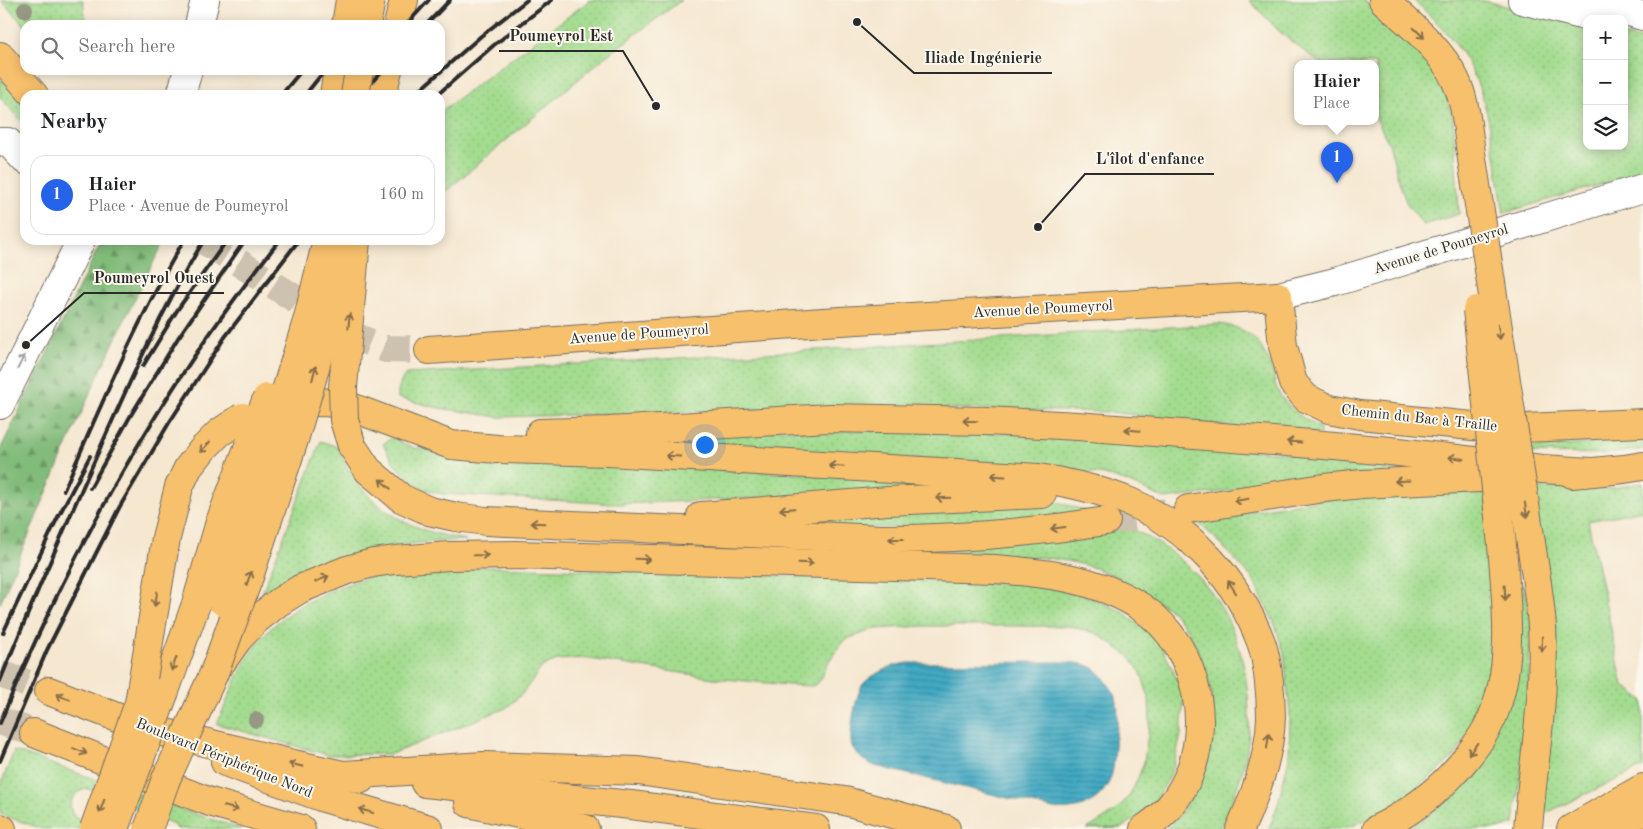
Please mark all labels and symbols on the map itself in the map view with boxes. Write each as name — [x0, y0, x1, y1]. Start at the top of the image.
callout: Poumeyrol Est — [499, 20, 623, 51]
one-way arrow — [1412, 27, 1425, 39]
text: Poumeyrol Est — [509, 29, 613, 45]
callout: Iliade Ingénierie — [914, 42, 1052, 73]
text: Iliade Ingénierie — [924, 51, 1042, 67]
pin: 1 — [1321, 142, 1353, 183]
callout: L'îlot d'enfance — [1085, 143, 1214, 174]
text: L'îlot d'enfance — [1095, 152, 1205, 168]
street label: Avenue de Poumeyrol — [1372, 222, 1510, 278]
callout: Poumeyrol Ouest — [84, 262, 224, 293]
text: Poumeyrol Ouest — [94, 271, 215, 287]
street label: Avenue de Poumeyrol — [973, 299, 1113, 321]
one-way arrow — [344, 313, 354, 329]
street label: Avenue de Poumeyrol — [569, 323, 709, 347]
one-way arrow — [1494, 324, 1504, 340]
one-way arrow — [16, 354, 26, 369]
one-way arrow — [310, 365, 319, 381]
street label: Chemin du Bac à Traille — [1340, 403, 1498, 435]
one-way arrow — [962, 416, 978, 426]
one-way arrow — [1124, 426, 1140, 435]
your location — [692, 432, 718, 458]
one-way arrow — [1286, 438, 1302, 447]
one-way arrow — [199, 441, 211, 453]
one-way arrow — [666, 452, 682, 461]
one-way arrow — [1448, 453, 1464, 463]
one-way arrow — [828, 461, 844, 470]
one-way arrow — [990, 471, 1006, 480]
one-way arrow — [1395, 477, 1411, 486]
one-way arrow — [378, 479, 391, 490]
one-way arrow — [935, 493, 951, 502]
one-way arrow — [1234, 496, 1250, 506]
one-way arrow — [1521, 502, 1531, 518]
one-way arrow — [779, 504, 795, 514]
one-way arrow — [531, 519, 547, 528]
one-way arrow — [1050, 523, 1066, 533]
one-way arrow — [888, 534, 904, 544]
one-way arrow — [472, 550, 489, 560]
one-way arrow — [635, 554, 651, 563]
one-way arrow — [798, 559, 814, 568]
one-way arrow — [245, 570, 254, 586]
one-way arrow — [314, 574, 329, 584]
one-way arrow — [1227, 580, 1237, 594]
one-way arrow — [1501, 585, 1510, 601]
one-way arrow — [151, 591, 161, 607]
one-way arrow — [1537, 636, 1547, 652]
one-way arrow — [169, 656, 178, 672]
one-way arrow — [56, 692, 72, 701]
street label: Boulevard Périphérique Nord — [134, 717, 315, 801]
one-way arrow — [1263, 733, 1273, 749]
one-way arrow — [1468, 742, 1479, 755]
one-way arrow — [72, 747, 87, 756]
one-way arrow — [289, 760, 305, 769]
one-way arrow — [97, 798, 106, 813]
one-way arrow — [223, 804, 239, 814]
one-way arrow — [358, 805, 374, 815]

